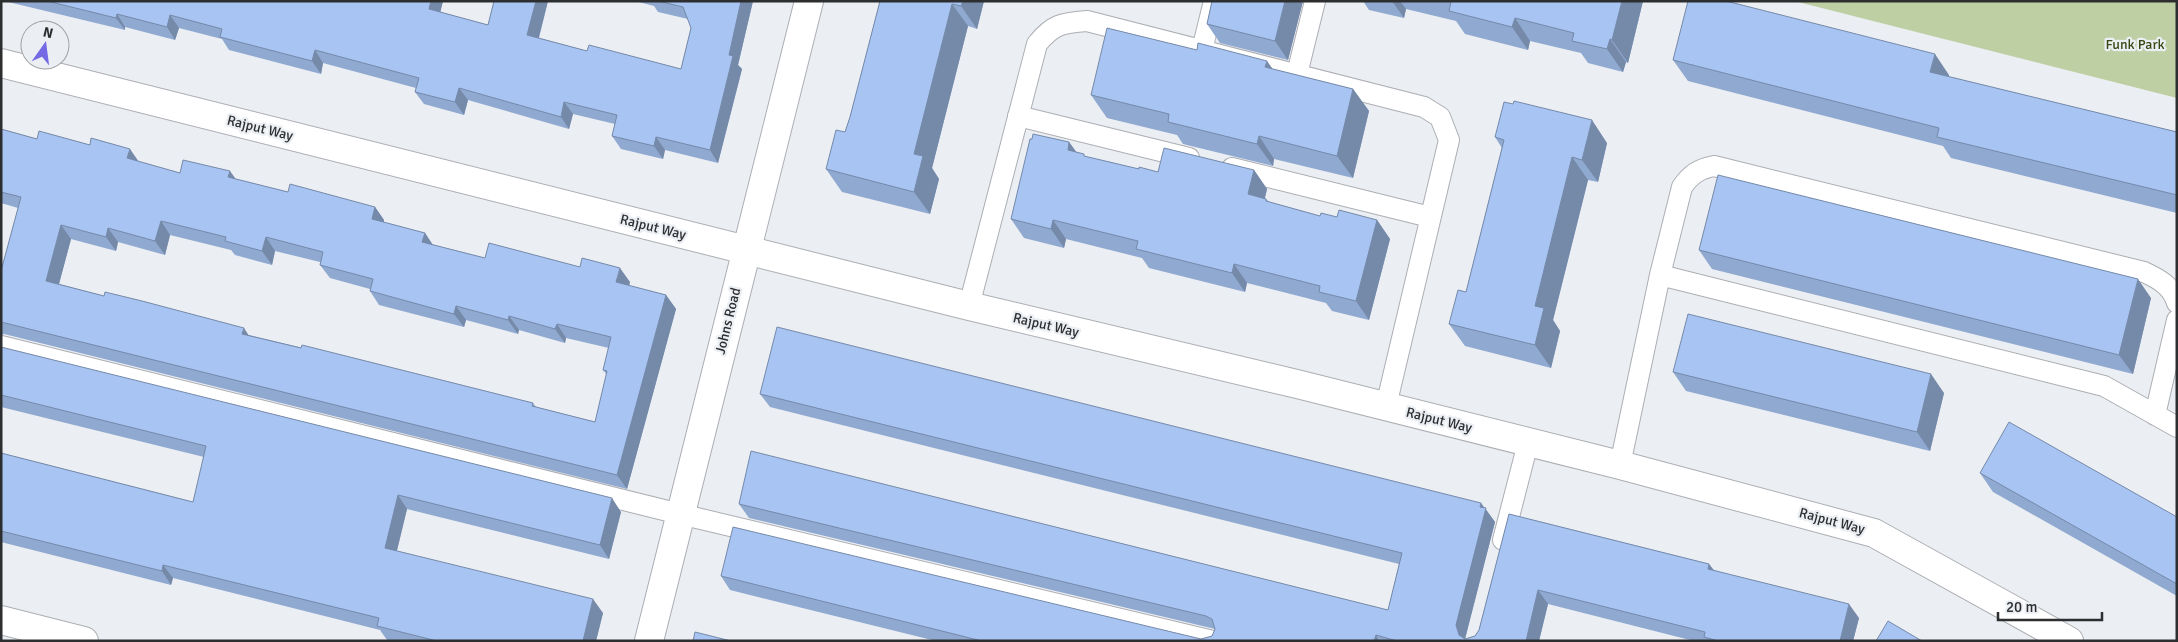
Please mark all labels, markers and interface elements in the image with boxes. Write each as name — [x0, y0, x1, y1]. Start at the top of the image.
north arrow — [20, 20, 70, 70]
text: N — [41, 23, 55, 42]
park label: Funk Park — [2105, 36, 2165, 53]
street label: Rajput Way — [225, 112, 295, 144]
street label: Rajput Way — [618, 211, 688, 243]
street label: Johns Road — [712, 286, 744, 356]
street label: Rajput Way — [1011, 309, 1081, 341]
street label: Rajput Way — [1404, 404, 1474, 436]
street label: Rajput Way — [1797, 504, 1867, 538]
scale bar — [1998, 590, 2102, 622]
text: 20 m — [2006, 598, 2037, 616]

